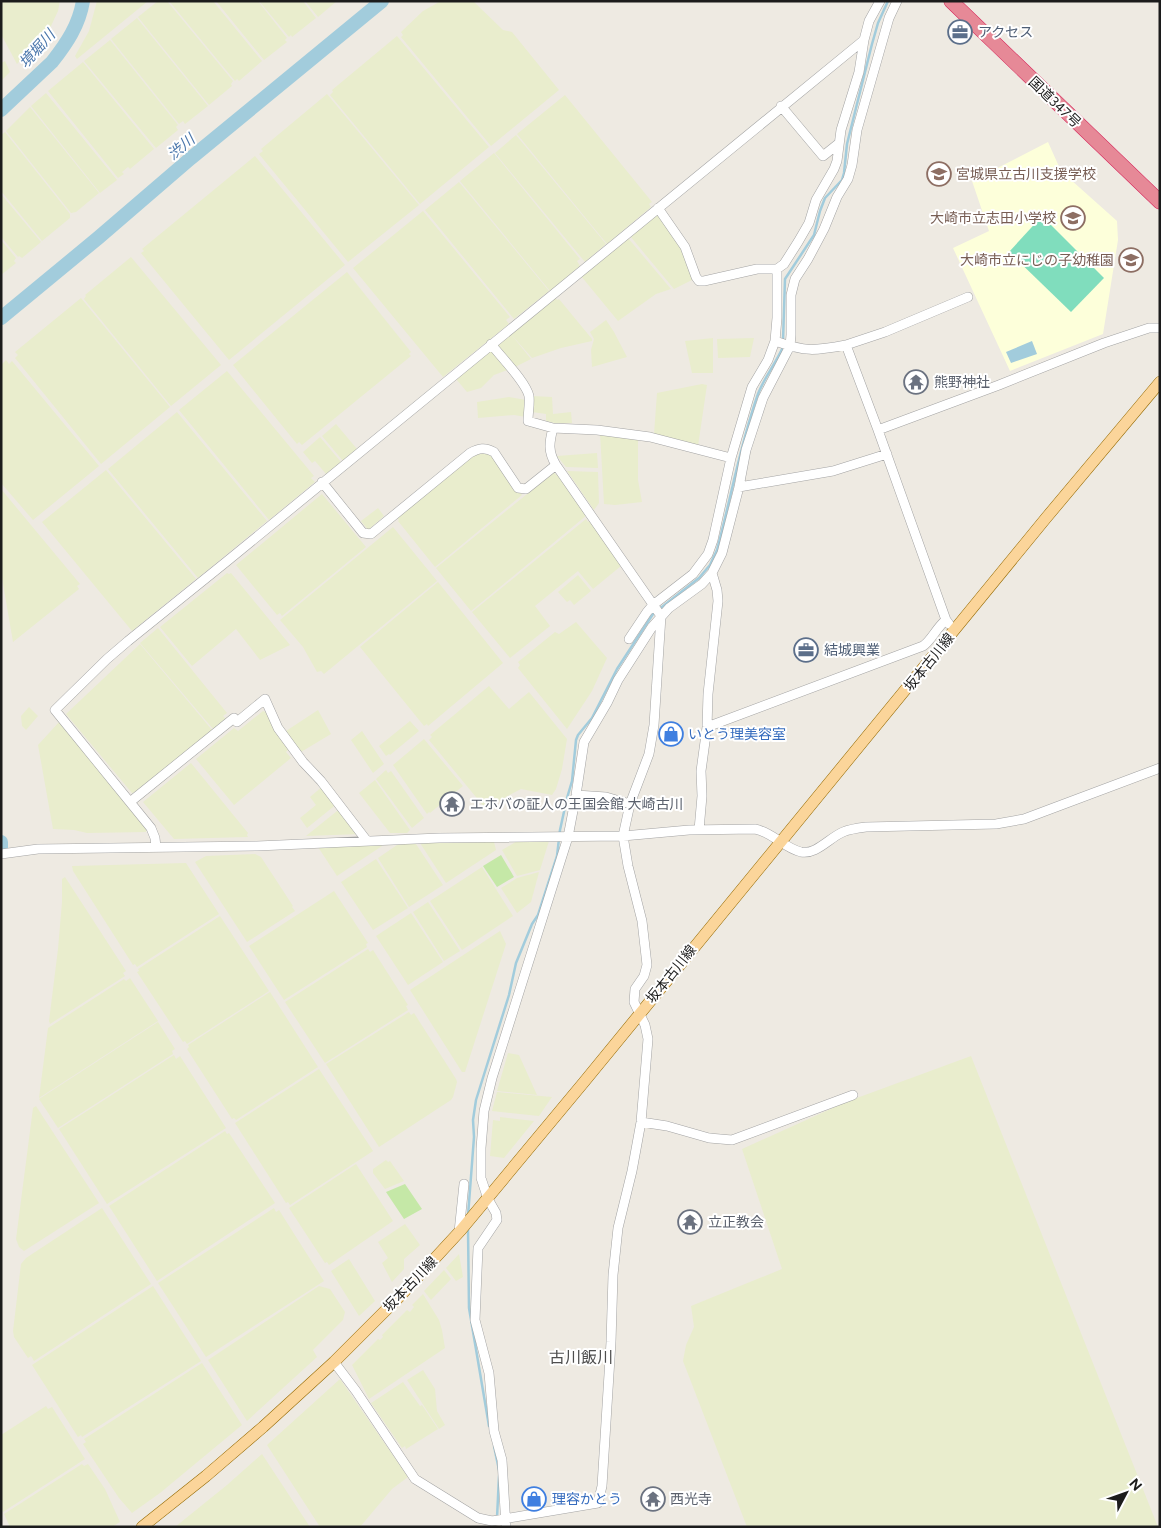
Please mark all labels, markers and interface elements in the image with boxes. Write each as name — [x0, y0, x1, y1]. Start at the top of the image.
office icon: アクセス — [947, 19, 973, 45]
place label: アクセス — [978, 24, 1033, 41]
water label: 境堀川 — [15, 25, 60, 72]
street label: 国道347号 — [1025, 73, 1084, 131]
water label: 渋川 — [164, 129, 200, 164]
school or university icon: 宮城県立古川支援学校 — [926, 161, 952, 187]
place label: 宮城県立古川支援学校 — [956, 166, 1096, 183]
school or university icon: 大崎市立志田小学校 — [1060, 205, 1086, 231]
place label: 大崎市立志田小学校 — [930, 210, 1056, 227]
school or university icon: 大崎市立にじの子幼稚園 — [1118, 247, 1144, 273]
place label: 大崎市立にじの子幼稚園 — [960, 252, 1114, 269]
temple icon: 熊野神社 — [903, 369, 929, 395]
place label: 熊野神社 — [934, 374, 990, 391]
street label: 坂本古川線 — [901, 630, 958, 695]
office icon: 結城興業 — [793, 637, 819, 663]
place label: 結城興業 — [824, 642, 880, 659]
shop icon: いとう理美容室 — [658, 721, 684, 747]
place label: いとう理美容室 — [688, 726, 786, 743]
temple icon: エホバの証人の王国会館 大崎古川 — [439, 791, 465, 817]
place label: エホバの証人の王国会館 大崎古川 — [470, 796, 683, 813]
street label: 坂本古川線 — [643, 942, 700, 1007]
temple icon: 立正教会 — [677, 1209, 703, 1235]
place label: 立正教会 — [708, 1214, 764, 1231]
street label: 坂本古川線 — [380, 1253, 441, 1315]
district label: 古川飯川 — [549, 1348, 613, 1367]
north arrow — [1101, 1468, 1151, 1518]
text: N — [1125, 1475, 1145, 1494]
shop icon: 理容かとう — [521, 1486, 547, 1512]
temple icon: 西光寺 — [640, 1486, 666, 1512]
place label: 理容かとう — [552, 1491, 622, 1508]
place label: 西光寺 — [670, 1491, 712, 1508]

